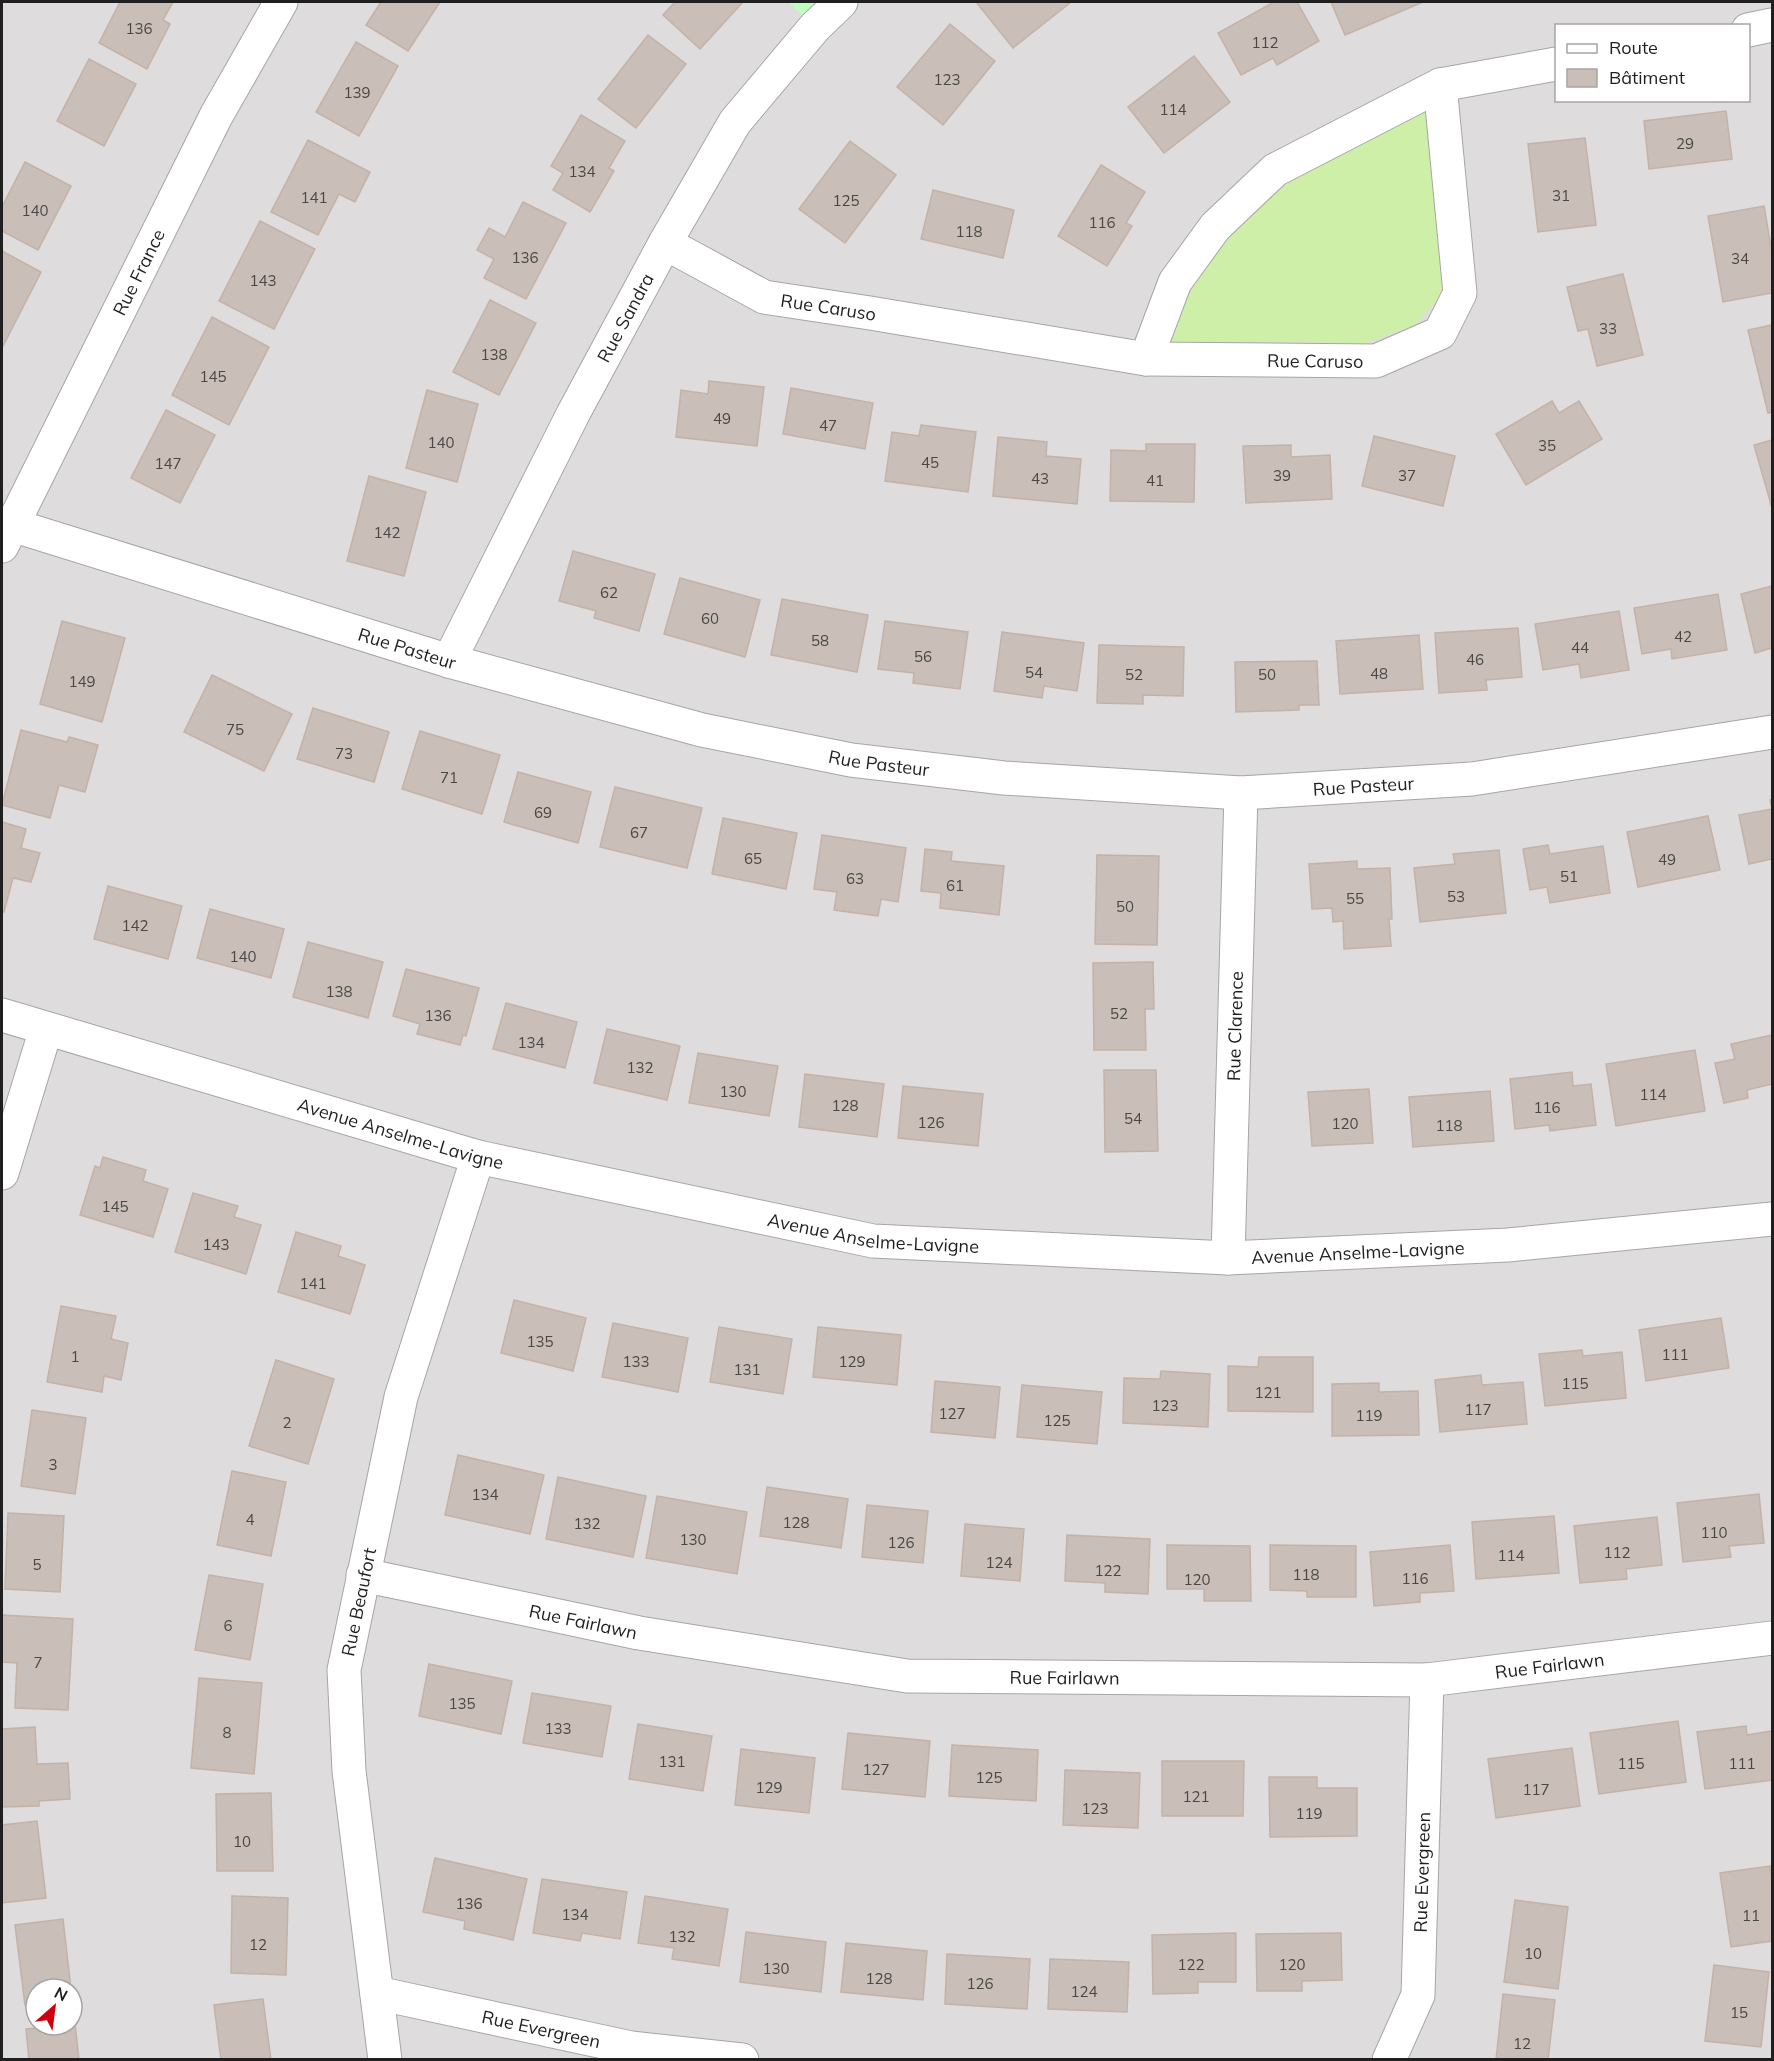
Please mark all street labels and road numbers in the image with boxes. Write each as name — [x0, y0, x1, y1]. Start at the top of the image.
street label: Rue France — [107, 225, 169, 319]
street label: Rue Sandra — [592, 269, 658, 366]
street label: Rue Caruso — [779, 288, 878, 325]
street label: Rue Caruso — [1267, 349, 1363, 372]
street label: Rue Pasteur — [356, 622, 459, 674]
street label: Rue Pasteur — [827, 744, 931, 781]
street label: Rue Pasteur — [1312, 771, 1415, 800]
street label: Rue Clarence — [1221, 971, 1248, 1081]
street label: Avenue Anselme-Lavigne — [295, 1092, 506, 1174]
street label: Avenue Anselme-Lavigne — [766, 1207, 980, 1258]
street label: Avenue Anselme-Lavigne — [1251, 1236, 1465, 1268]
street label: Rue Beaufort — [336, 1546, 381, 1658]
street label: Rue Fairlawn — [527, 1599, 639, 1644]
street label: Rue Fairlawn — [1494, 1647, 1606, 1683]
street label: Rue Fairlawn — [1009, 1665, 1120, 1689]
street label: Rue Evergreen — [1408, 1811, 1435, 1933]
street label: Rue Evergreen — [480, 2005, 603, 2053]

